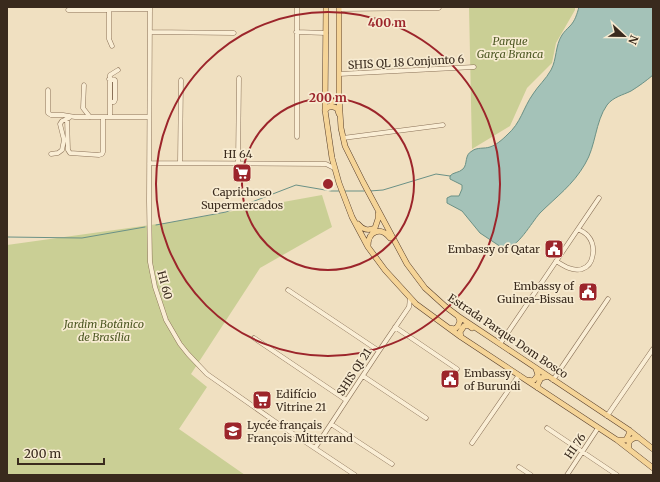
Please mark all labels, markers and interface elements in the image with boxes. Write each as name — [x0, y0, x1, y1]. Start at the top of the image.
text: 400 m — [368, 15, 406, 30]
north arrow — [604, 16, 644, 56]
text: N — [625, 33, 641, 47]
park label: Parque Garça Branca — [477, 34, 543, 61]
street label: SHIS QL 18 Conjunto 6 — [347, 52, 465, 72]
text: 200 m — [309, 90, 347, 105]
street label: HI 64 — [224, 147, 253, 161]
supermarket icon: Caprichoso Supermercados — [231, 162, 253, 184]
centre of rings — [321, 177, 335, 191]
place label: Caprichoso Supermercados — [201, 185, 283, 212]
public building icon: Embassy of Qatar — [543, 238, 565, 260]
place label: Embassy of Qatar — [448, 242, 540, 256]
street label: HI 60 — [154, 269, 176, 301]
place label: Embassy of Guinea-Bissau — [497, 279, 575, 306]
public building icon: Embassy of Guinea-Bissau — [577, 281, 599, 303]
street label: Estrada Parque Dom Bosco — [445, 291, 571, 382]
park label: Jardim Botânico de Brasília — [63, 317, 144, 344]
street label: SHIS QI 21 — [333, 346, 375, 398]
place label: Embassy of Burundi — [464, 366, 521, 393]
public building icon: Embassy of Burundi — [439, 368, 461, 390]
place label: Edifício Vitrine 21 — [275, 387, 326, 414]
supermarket icon: Edifício Vitrine 21 — [251, 389, 273, 411]
place label: Lycée français François Mitterrand — [247, 418, 353, 445]
school or university icon: Lycée français François Mitterrand — [222, 420, 244, 442]
street label: HI 76 — [561, 430, 589, 461]
scale bar — [18, 440, 104, 466]
text: 200 m — [24, 446, 61, 461]

